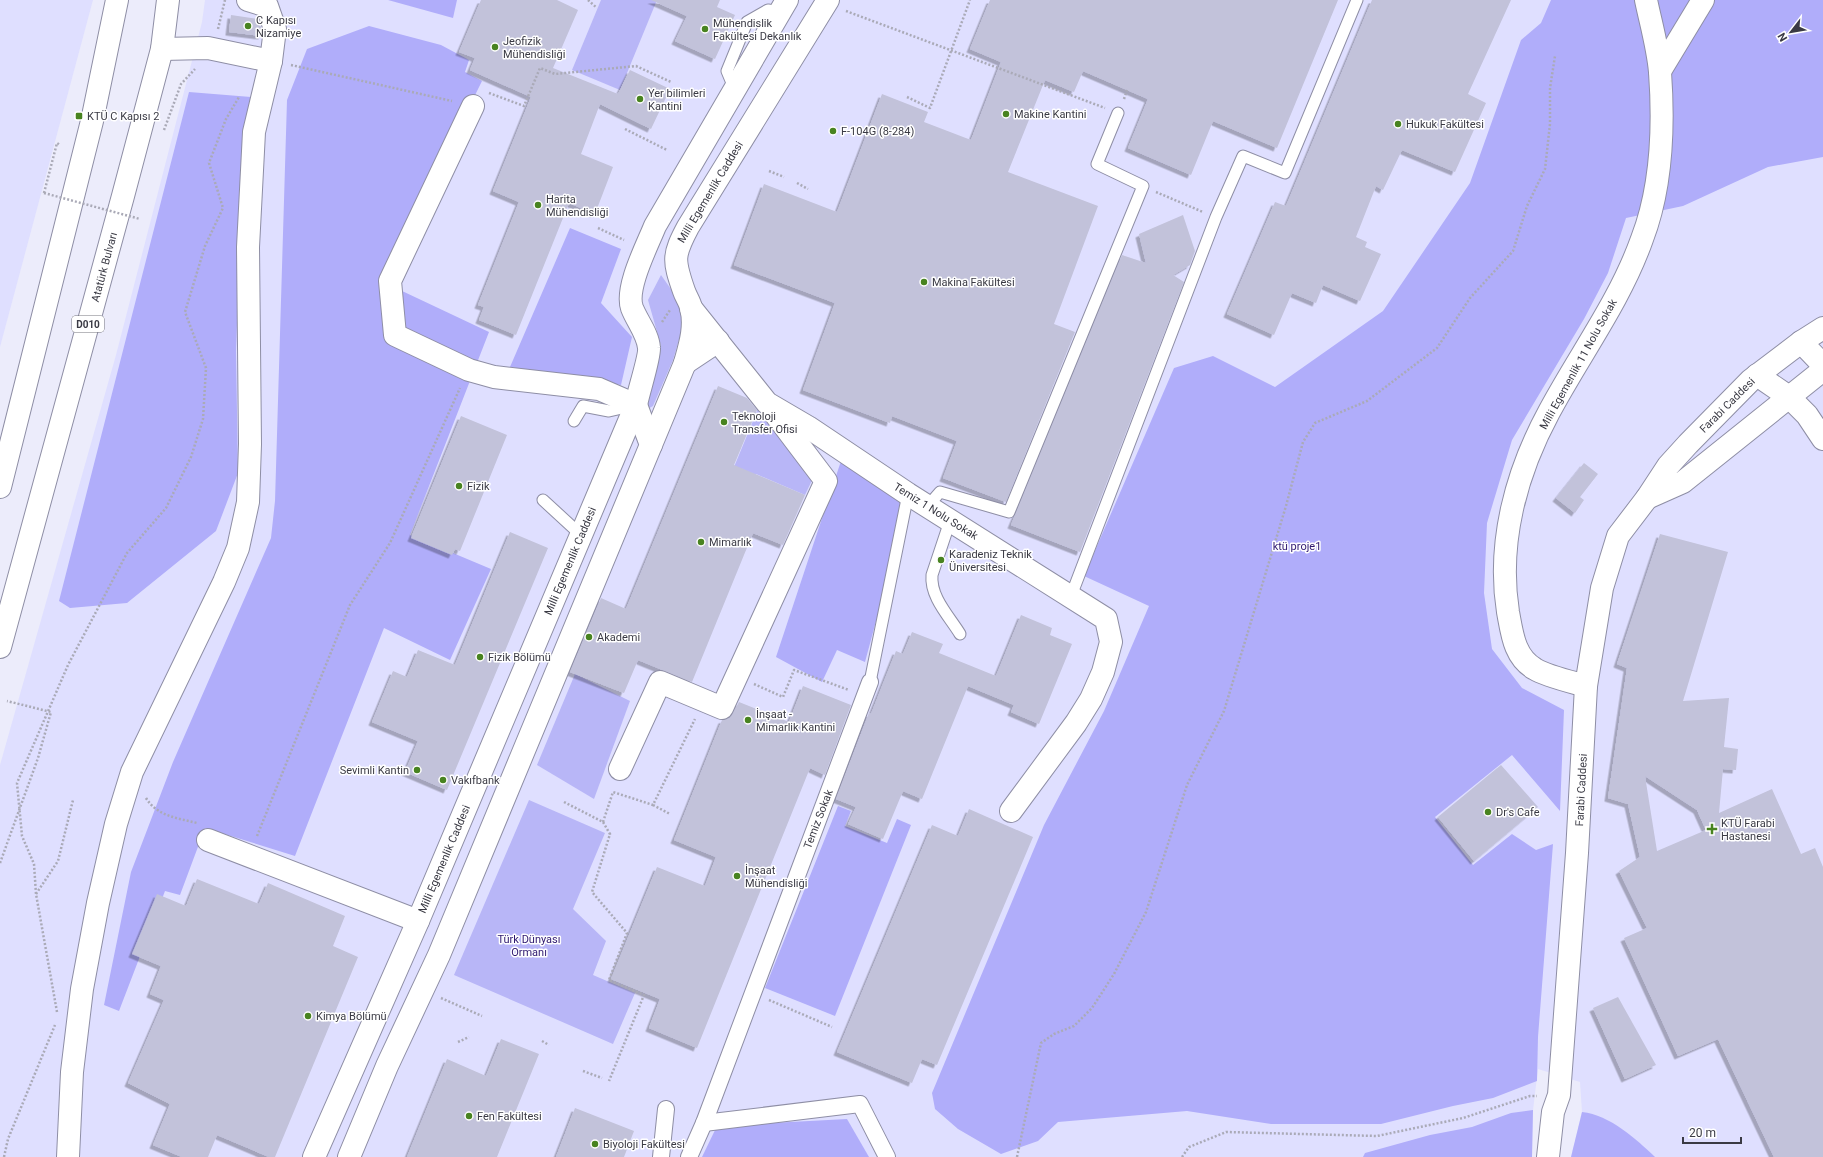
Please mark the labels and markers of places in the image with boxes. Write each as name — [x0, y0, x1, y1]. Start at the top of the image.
place label: C Kapısı Nizamiye — [256, 14, 301, 40]
place label: Mühendislik Fakültesi Dekanlık — [713, 17, 802, 43]
marker: C Kapısı Nizamiye — [243, 21, 253, 31]
marker: Mühendislik Fakültesi Dekanlık — [700, 24, 710, 34]
place label: Jeofizik Mühendisliği — [503, 35, 565, 61]
marker: Jeofizik Mühendisliği — [490, 42, 500, 52]
place label: Yer bilimleri Kantini — [648, 87, 705, 113]
marker: Yer bilimleri Kantini — [635, 94, 645, 104]
place label: Makine Kantini — [1014, 108, 1086, 121]
marker: Makine Kantini — [1001, 109, 1011, 119]
place label: KTÜ C Kapısı 2 — [87, 110, 159, 123]
marker: KTÜ C Kapısı 2 — [74, 111, 84, 121]
place label: Hukuk Fakültesi — [1406, 118, 1484, 131]
marker: Hukuk Fakültesi — [1393, 119, 1403, 129]
place label: F-104G (8-284) — [841, 125, 914, 138]
marker: F-104G (8-284) — [828, 126, 838, 136]
place label: Harita Mühendisliği — [546, 193, 608, 219]
marker: Harita Mühendisliği — [533, 200, 543, 210]
place label: Makina Fakültesi — [932, 276, 1015, 289]
marker: Makina Fakültesi — [919, 277, 929, 287]
place label: Teknoloji Transfer Ofisi — [732, 410, 797, 436]
marker: Teknoloji Transfer Ofisi — [719, 417, 729, 427]
place label: Fizik — [467, 480, 490, 493]
marker: Fizik — [454, 481, 464, 491]
place label: Mimarlık — [709, 536, 752, 549]
marker: Mimarlık — [696, 537, 706, 547]
place label: Karadeniz Teknik Üniversitesi — [949, 548, 1032, 574]
marker: Karadeniz Teknik Üniversitesi — [936, 555, 946, 565]
place label: Akademi — [597, 631, 640, 644]
marker: Akademi — [584, 632, 594, 642]
place label: Fizik Bölümü — [488, 651, 551, 664]
marker: Fizik Bölümü — [475, 652, 485, 662]
place label: İnşaat - Mimarlik Kantini — [756, 708, 835, 734]
marker: İnşaat - Mimarlik Kantini — [743, 715, 753, 725]
place label: Sevimli Kantin — [340, 764, 409, 777]
marker: Sevimli Kantin — [412, 765, 422, 775]
place label: Vakıfbank — [451, 774, 500, 787]
marker: Vakıfbank — [438, 775, 448, 785]
place label: Dr's Cafe — [1496, 806, 1540, 819]
marker: Dr's Cafe — [1483, 807, 1493, 817]
place label: KTÜ Farabi Hastanesi — [1721, 817, 1775, 843]
marker: KTÜ Farabi Hastanesi — [1706, 823, 1718, 835]
place label: İnşaat Mühendisliği — [745, 864, 807, 890]
marker: İnşaat Mühendisliği — [732, 871, 742, 881]
place label: Kimya Bölümü — [316, 1010, 387, 1023]
marker: Kimya Bölümü — [303, 1011, 313, 1021]
place label: Fen Fakültesi — [477, 1110, 542, 1123]
marker: Fen Fakültesi — [464, 1111, 474, 1121]
place label: Biyoloji Fakültesi — [603, 1138, 685, 1151]
marker: Biyoloji Fakültesi — [590, 1139, 600, 1149]

